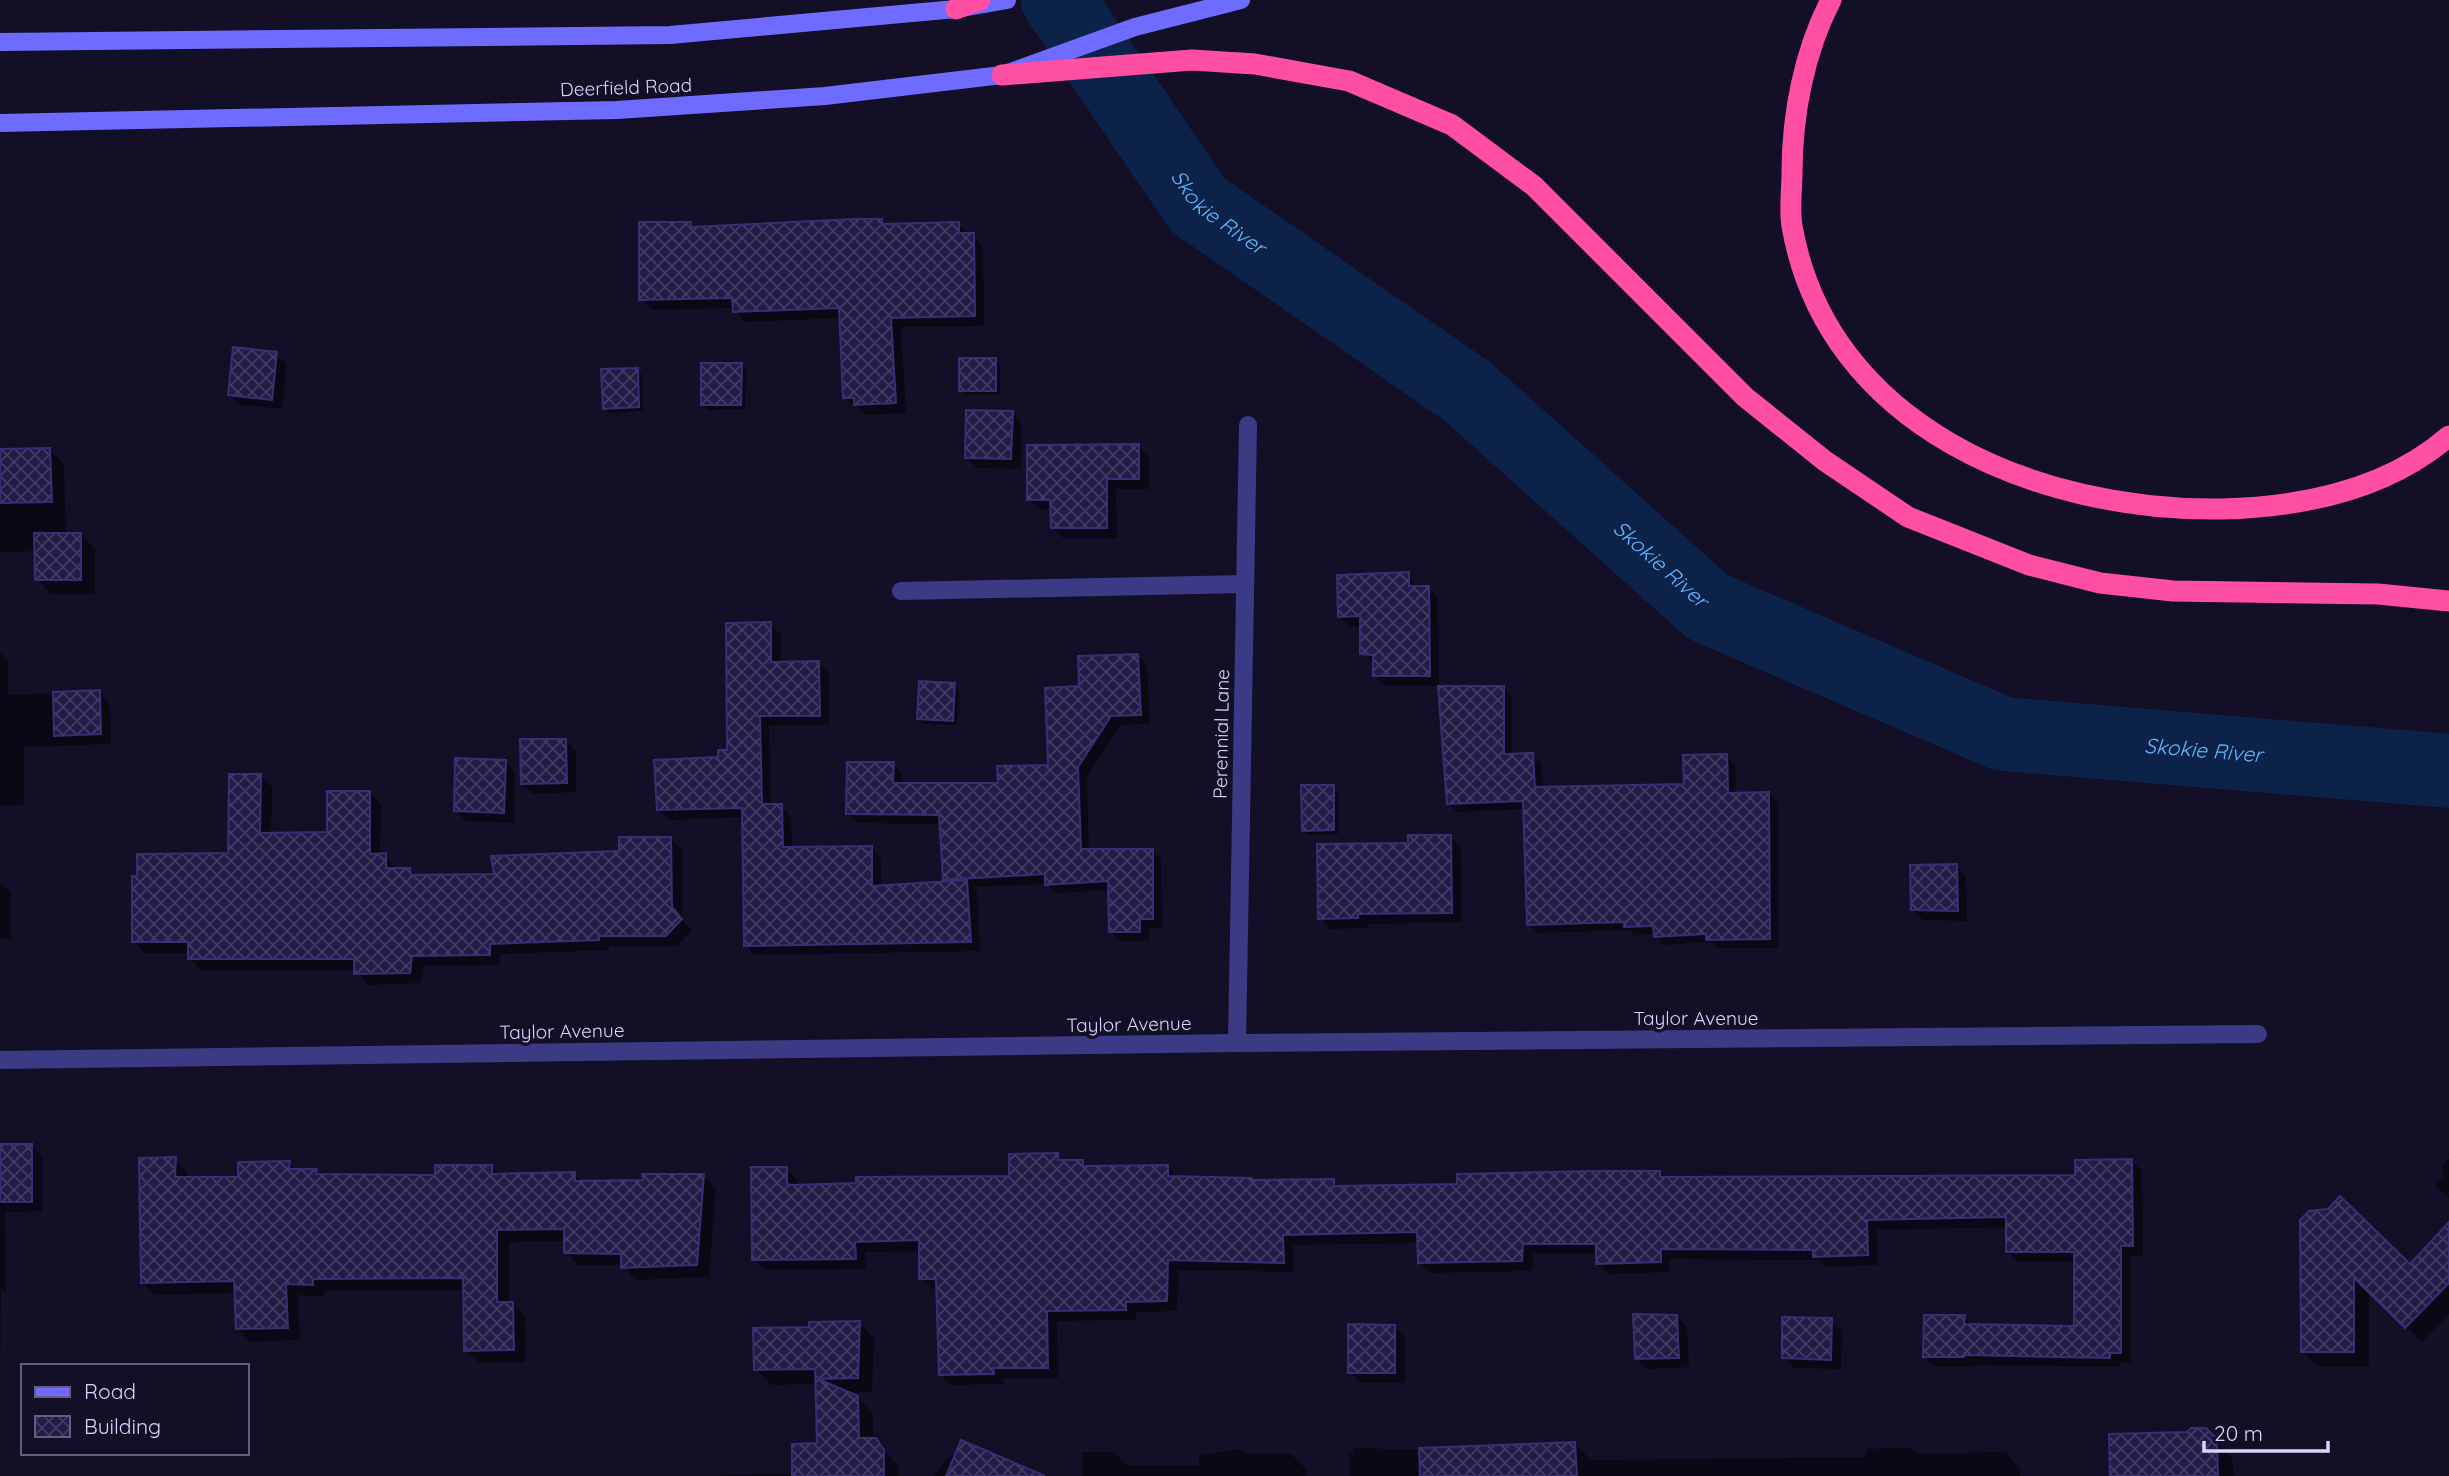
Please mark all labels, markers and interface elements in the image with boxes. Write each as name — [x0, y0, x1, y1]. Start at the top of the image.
street label: Deerfield Road — [559, 73, 693, 101]
water label: Skokie River — [1166, 165, 1273, 261]
water label: Skokie River — [1608, 515, 1716, 615]
street label: Perennial Lane — [1208, 669, 1234, 799]
water label: Skokie River — [2143, 732, 2266, 768]
street label: Taylor Avenue — [1633, 1006, 1759, 1030]
street label: Taylor Avenue — [1066, 1011, 1192, 1037]
street label: Taylor Avenue — [499, 1018, 625, 1044]
legend — [21, 1364, 248, 1455]
text: Road — [84, 1378, 136, 1404]
scale bar — [2204, 1410, 2328, 1454]
text: Building — [84, 1413, 161, 1439]
text: 20 m — [2214, 1420, 2263, 1446]

